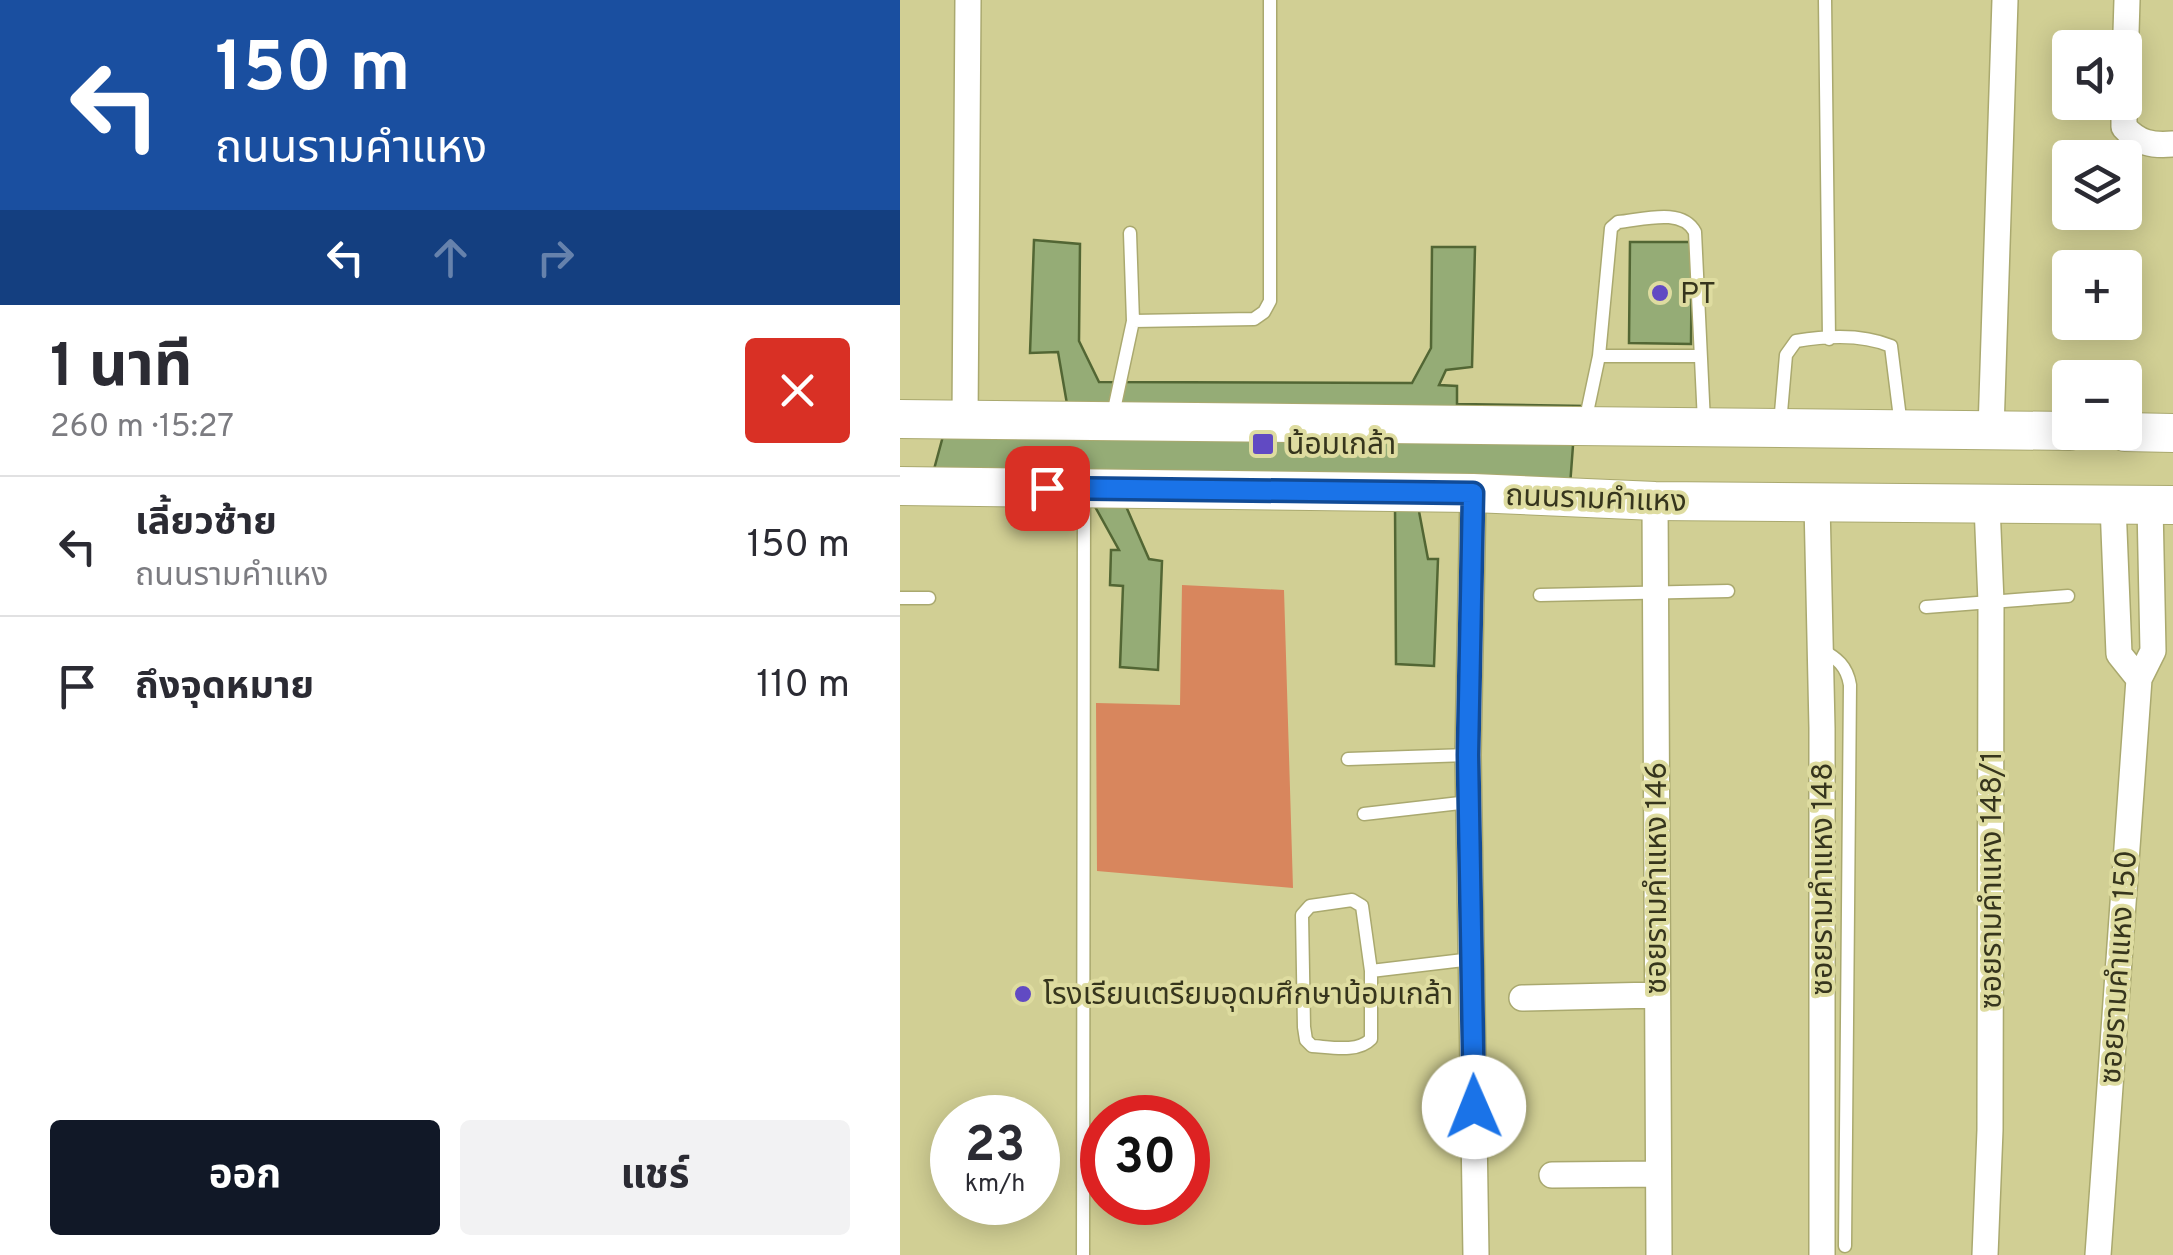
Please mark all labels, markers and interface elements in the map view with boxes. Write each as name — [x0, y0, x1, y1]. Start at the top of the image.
text: 150 m — [215, 27, 410, 116]
map controls — [2052, 30, 2142, 450]
button: sound — [2052, 30, 2142, 120]
icon: left — [50, 40, 180, 170]
text: ถนนรามคำแหง — [215, 122, 487, 179]
button: layers — [2052, 140, 2142, 230]
icon: left — [318, 230, 373, 285]
icon: ahead — [423, 230, 478, 285]
icon: right — [528, 230, 583, 285]
button: + — [2052, 250, 2142, 340]
place label: PT — [1680, 277, 1716, 314]
marker: PT — [1649, 282, 1671, 304]
text: 1 นาที — [50, 332, 193, 408]
button: close — [745, 338, 850, 443]
button: − — [2052, 360, 2142, 450]
text: 260 m · 15:27 — [50, 408, 234, 448]
place label: น้อมเกล้า — [1286, 428, 1396, 465]
marker: น้อมเกล้า — [1250, 431, 1276, 457]
pin — [1005, 446, 1090, 531]
icon: arrive — [1020, 461, 1075, 516]
street label: ถนนรามคำแหง — [1505, 479, 1687, 522]
text: เลี้ยวซ้าย — [135, 500, 277, 549]
icon: left — [50, 519, 105, 574]
text: 150 m — [747, 522, 850, 571]
text: ถนนรามคำแหง — [135, 557, 329, 597]
icon: arrive — [50, 659, 105, 714]
text: 110 m — [756, 662, 850, 711]
text: ถึงจุดหมาย — [135, 664, 314, 713]
street label: ซอยรามคำแหง 148/1 — [1975, 751, 2012, 1009]
street label: ซอยรามคำแหง 146 — [1640, 762, 1677, 994]
street label: ซอยรามคำแหง 148 — [1806, 763, 1843, 995]
street label: ซอยรามคำแหง 150 — [2094, 849, 2147, 1085]
place label: โรงเรียนเตรียมอุดมศึกษาน้อมเกล้า — [1043, 978, 1453, 1015]
marker: โรงเรียนเตรียมอุดมศึกษาน้อมเกล้า — [1012, 983, 1034, 1005]
position arrow — [1422, 1055, 1526, 1159]
speed limit sign: 30 — [1080, 1095, 1210, 1225]
text: 23 — [965, 1116, 1025, 1179]
button: ออก — [50, 1120, 440, 1235]
button: แชร์ — [460, 1120, 850, 1235]
text: km/h — [965, 1169, 1025, 1201]

